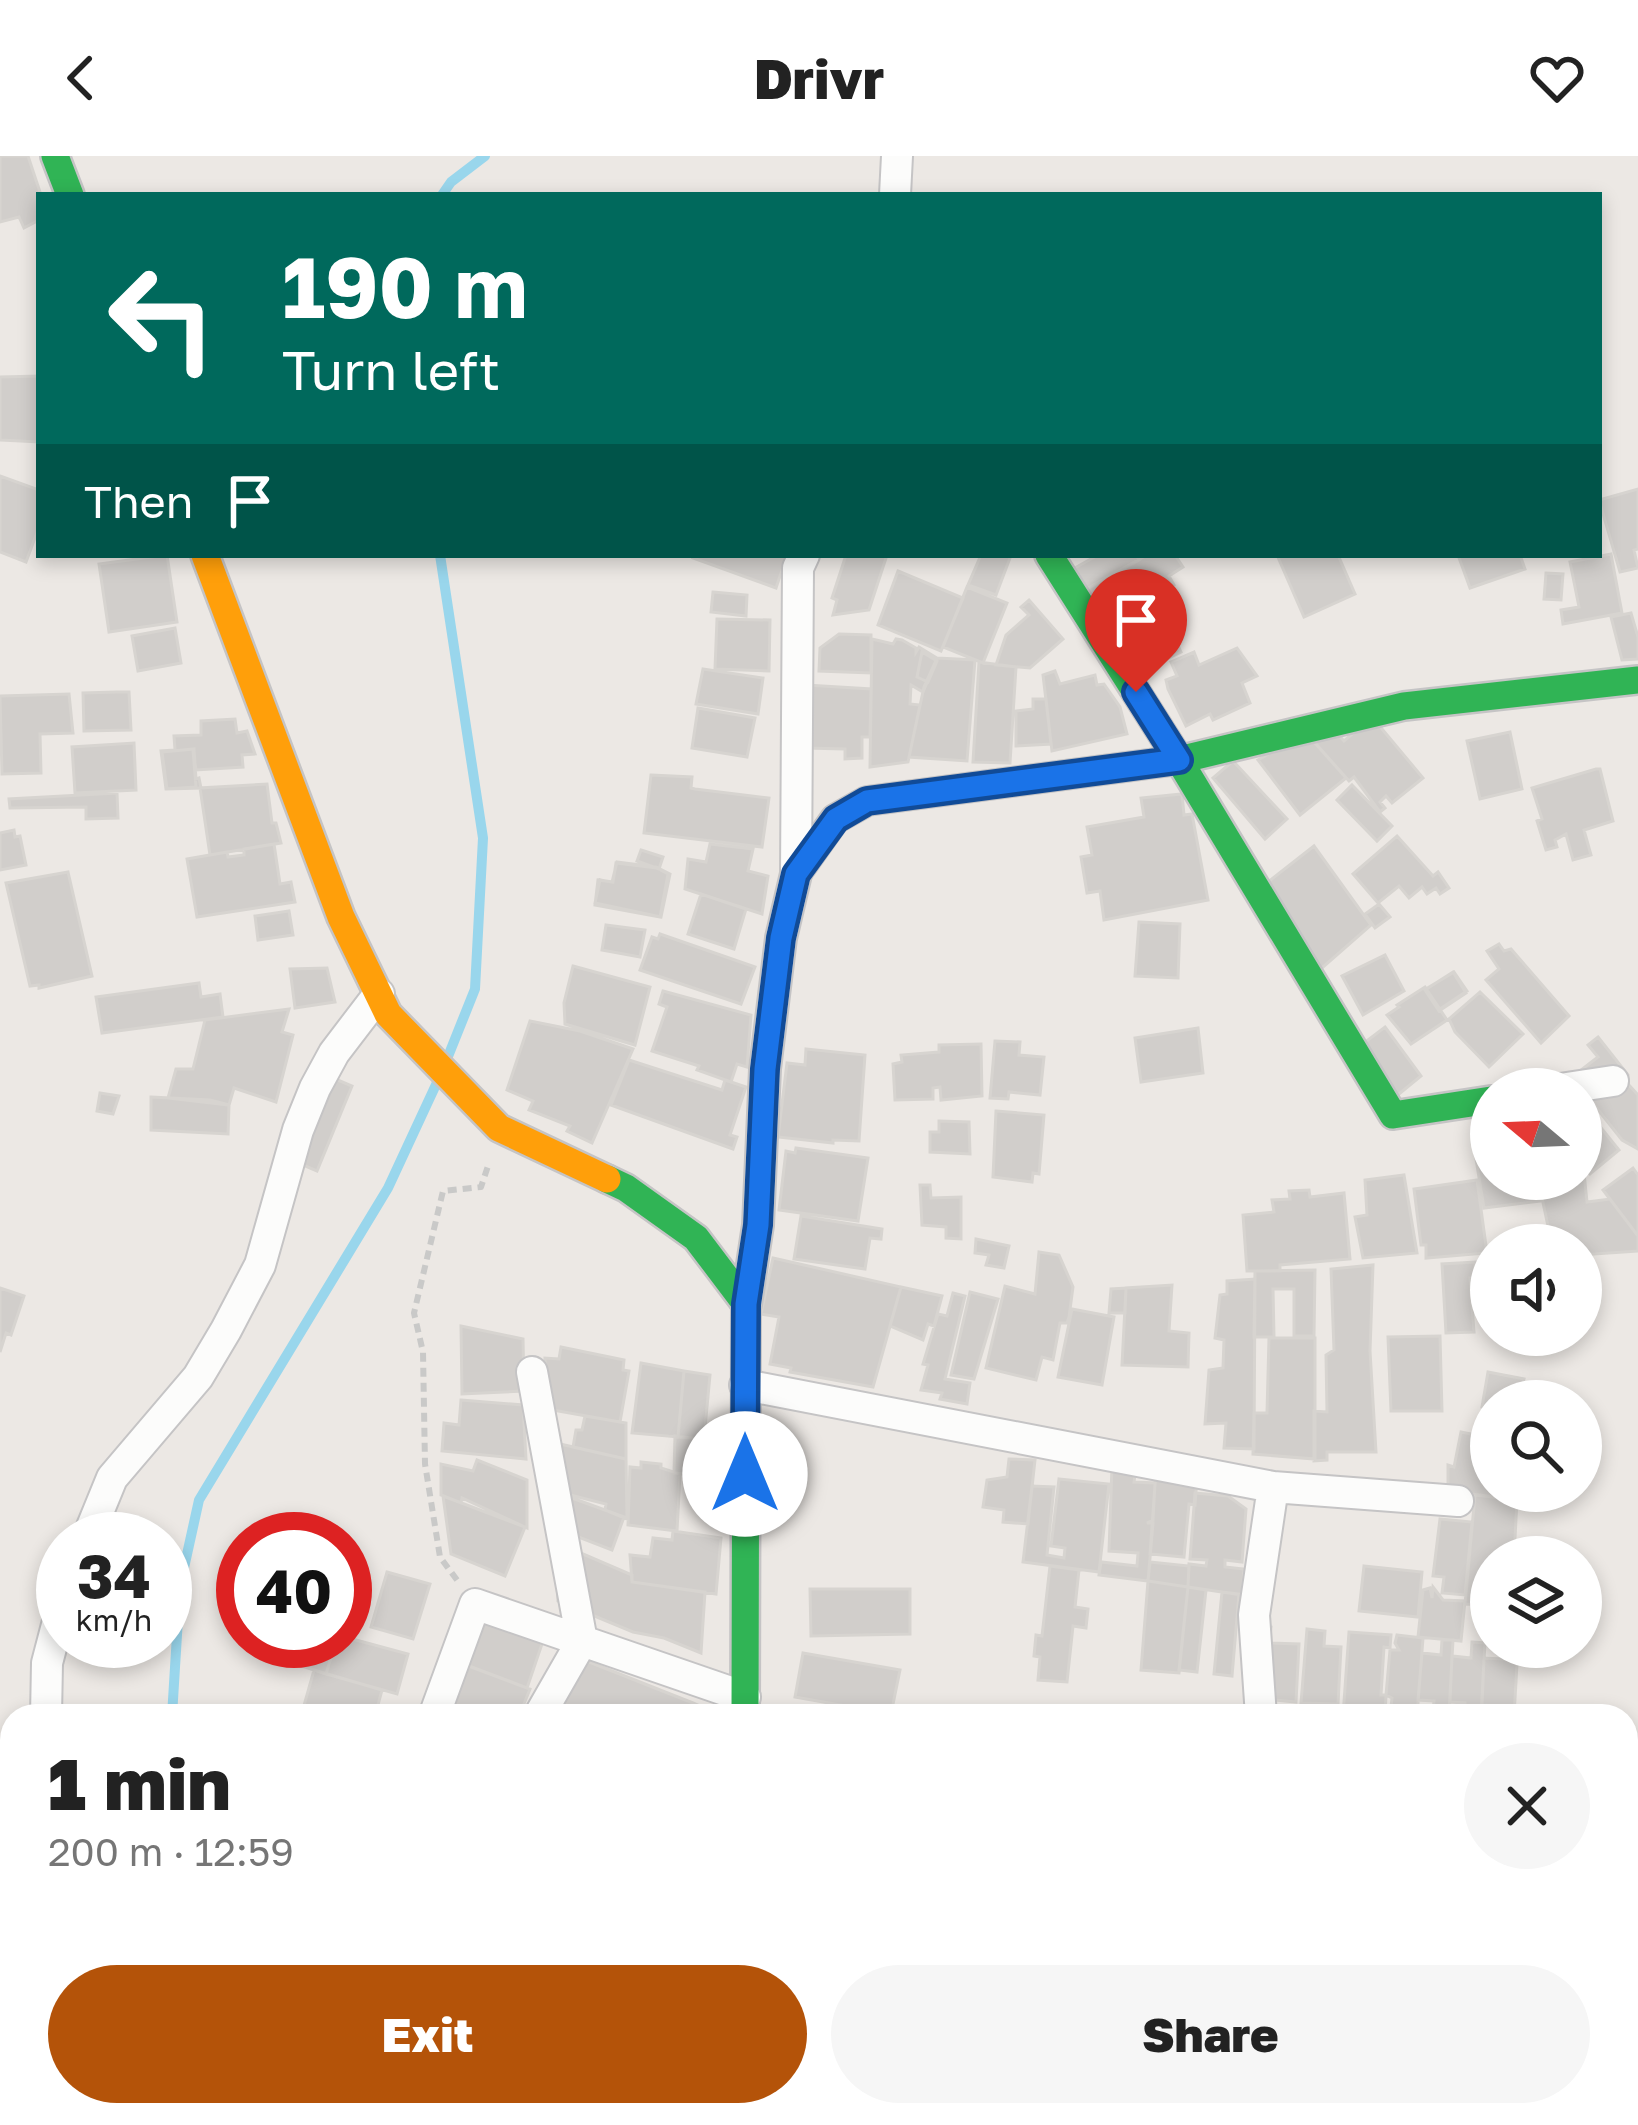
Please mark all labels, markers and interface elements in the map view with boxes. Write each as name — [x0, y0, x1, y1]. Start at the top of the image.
icon: back — [48, 45, 114, 111]
icon: heart — [1524, 45, 1590, 111]
text: Drivr — [754, 46, 884, 111]
text: 190 m — [282, 236, 528, 336]
icon: left — [84, 240, 240, 396]
text: Turn left — [282, 337, 500, 402]
icon: arrive — [217, 468, 283, 534]
text: Then — [84, 474, 193, 528]
pin — [1085, 569, 1187, 692]
icon: arrive — [1103, 587, 1169, 653]
north arrow — [1470, 1068, 1602, 1200]
map controls — [1470, 1068, 1602, 1668]
button: sound — [1470, 1224, 1602, 1356]
button: search — [1470, 1380, 1602, 1512]
position arrow — [682, 1411, 808, 1537]
speed limit sign: 40 — [216, 1512, 372, 1668]
button: layers — [1470, 1536, 1602, 1668]
text: 34 — [77, 1539, 151, 1611]
text: km/h — [76, 1602, 152, 1638]
text: 1 min — [48, 1739, 231, 1826]
button: close — [1464, 1743, 1590, 1869]
text: 200 m · 12:59 — [48, 1828, 294, 1875]
button: Exit — [48, 1965, 807, 2103]
button: Share — [831, 1965, 1590, 2103]

